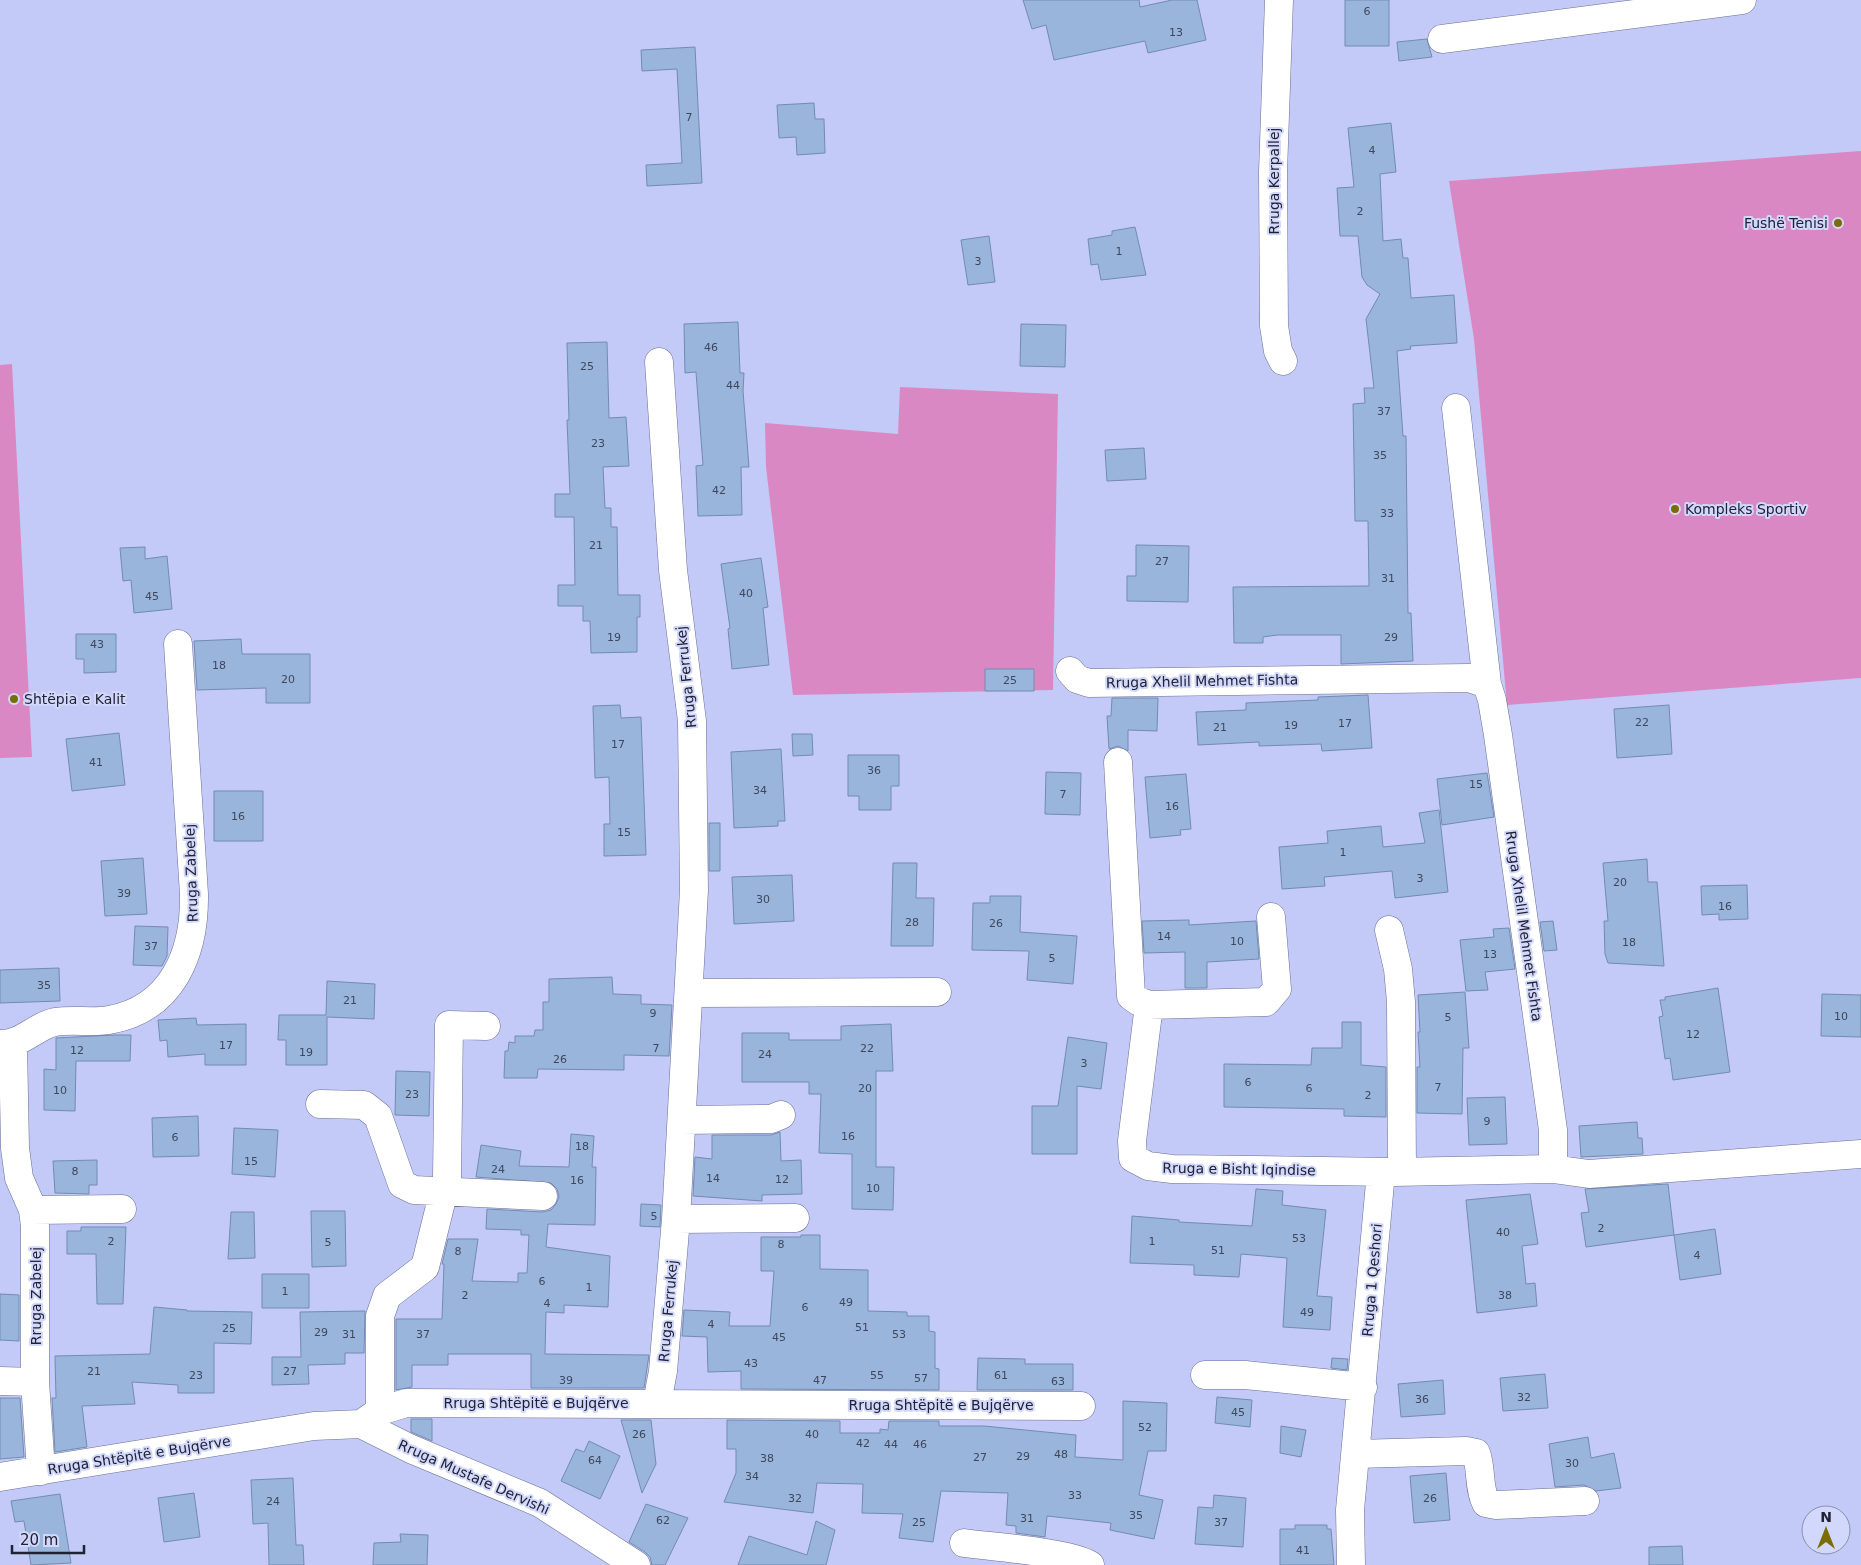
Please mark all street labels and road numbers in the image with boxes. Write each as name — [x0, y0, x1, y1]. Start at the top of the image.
street label: Rruga Kerpallej — [1266, 128, 1282, 234]
street label: Rruga Ferrukej — [673, 625, 699, 729]
street label: Rruga Xhelil Mehmet Fishta — [1106, 671, 1298, 691]
street label: Rruga Zabelej — [181, 824, 201, 922]
street label: Rruga Xhelil Mehmet Fishta — [1503, 830, 1545, 1022]
street label: Rruga e Bisht Iqindise — [1162, 1160, 1316, 1178]
street label: Rruga 1 Qeshori — [1359, 1223, 1385, 1337]
street label: Rruga Zabelej — [28, 1247, 44, 1345]
street label: Rruga Ferrukej — [656, 1259, 680, 1363]
street label: Rruga Shtëpitë e Bujqërve — [443, 1395, 629, 1411]
street label: Rruga Shtëpitë e Bujqërve — [848, 1397, 1034, 1413]
street label: Rruga Shtëpitë e Bujqërve — [46, 1433, 232, 1477]
street label: Rruga Mustafe Dervishi — [396, 1436, 552, 1518]

